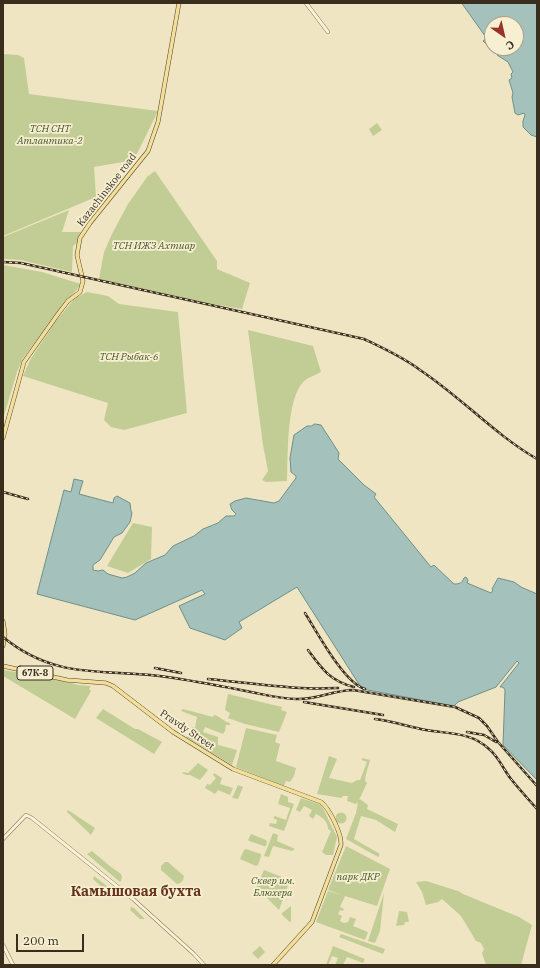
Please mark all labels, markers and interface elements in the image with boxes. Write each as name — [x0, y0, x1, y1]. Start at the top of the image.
north arrow — [484, 16, 524, 56]
text: С — [503, 37, 517, 53]
park label: ТСН СНТ Атлантика-2 — [17, 123, 83, 146]
street label: Kazachinskoe road — [75, 151, 139, 229]
park label: ТСН ИЖЗ Ахтиар — [113, 240, 195, 252]
park label: ТСН Рыбак-6 — [100, 351, 158, 363]
road number: 67К-8 — [17, 666, 53, 680]
street label: Pravdy Street — [158, 707, 216, 753]
park label: парк ДКР — [337, 871, 379, 883]
park label: Сквер им. Блюхера — [251, 875, 295, 898]
district label: Камышовая бухта — [71, 884, 201, 900]
scale bar — [18, 926, 86, 952]
text: 200 m — [23, 933, 59, 948]

